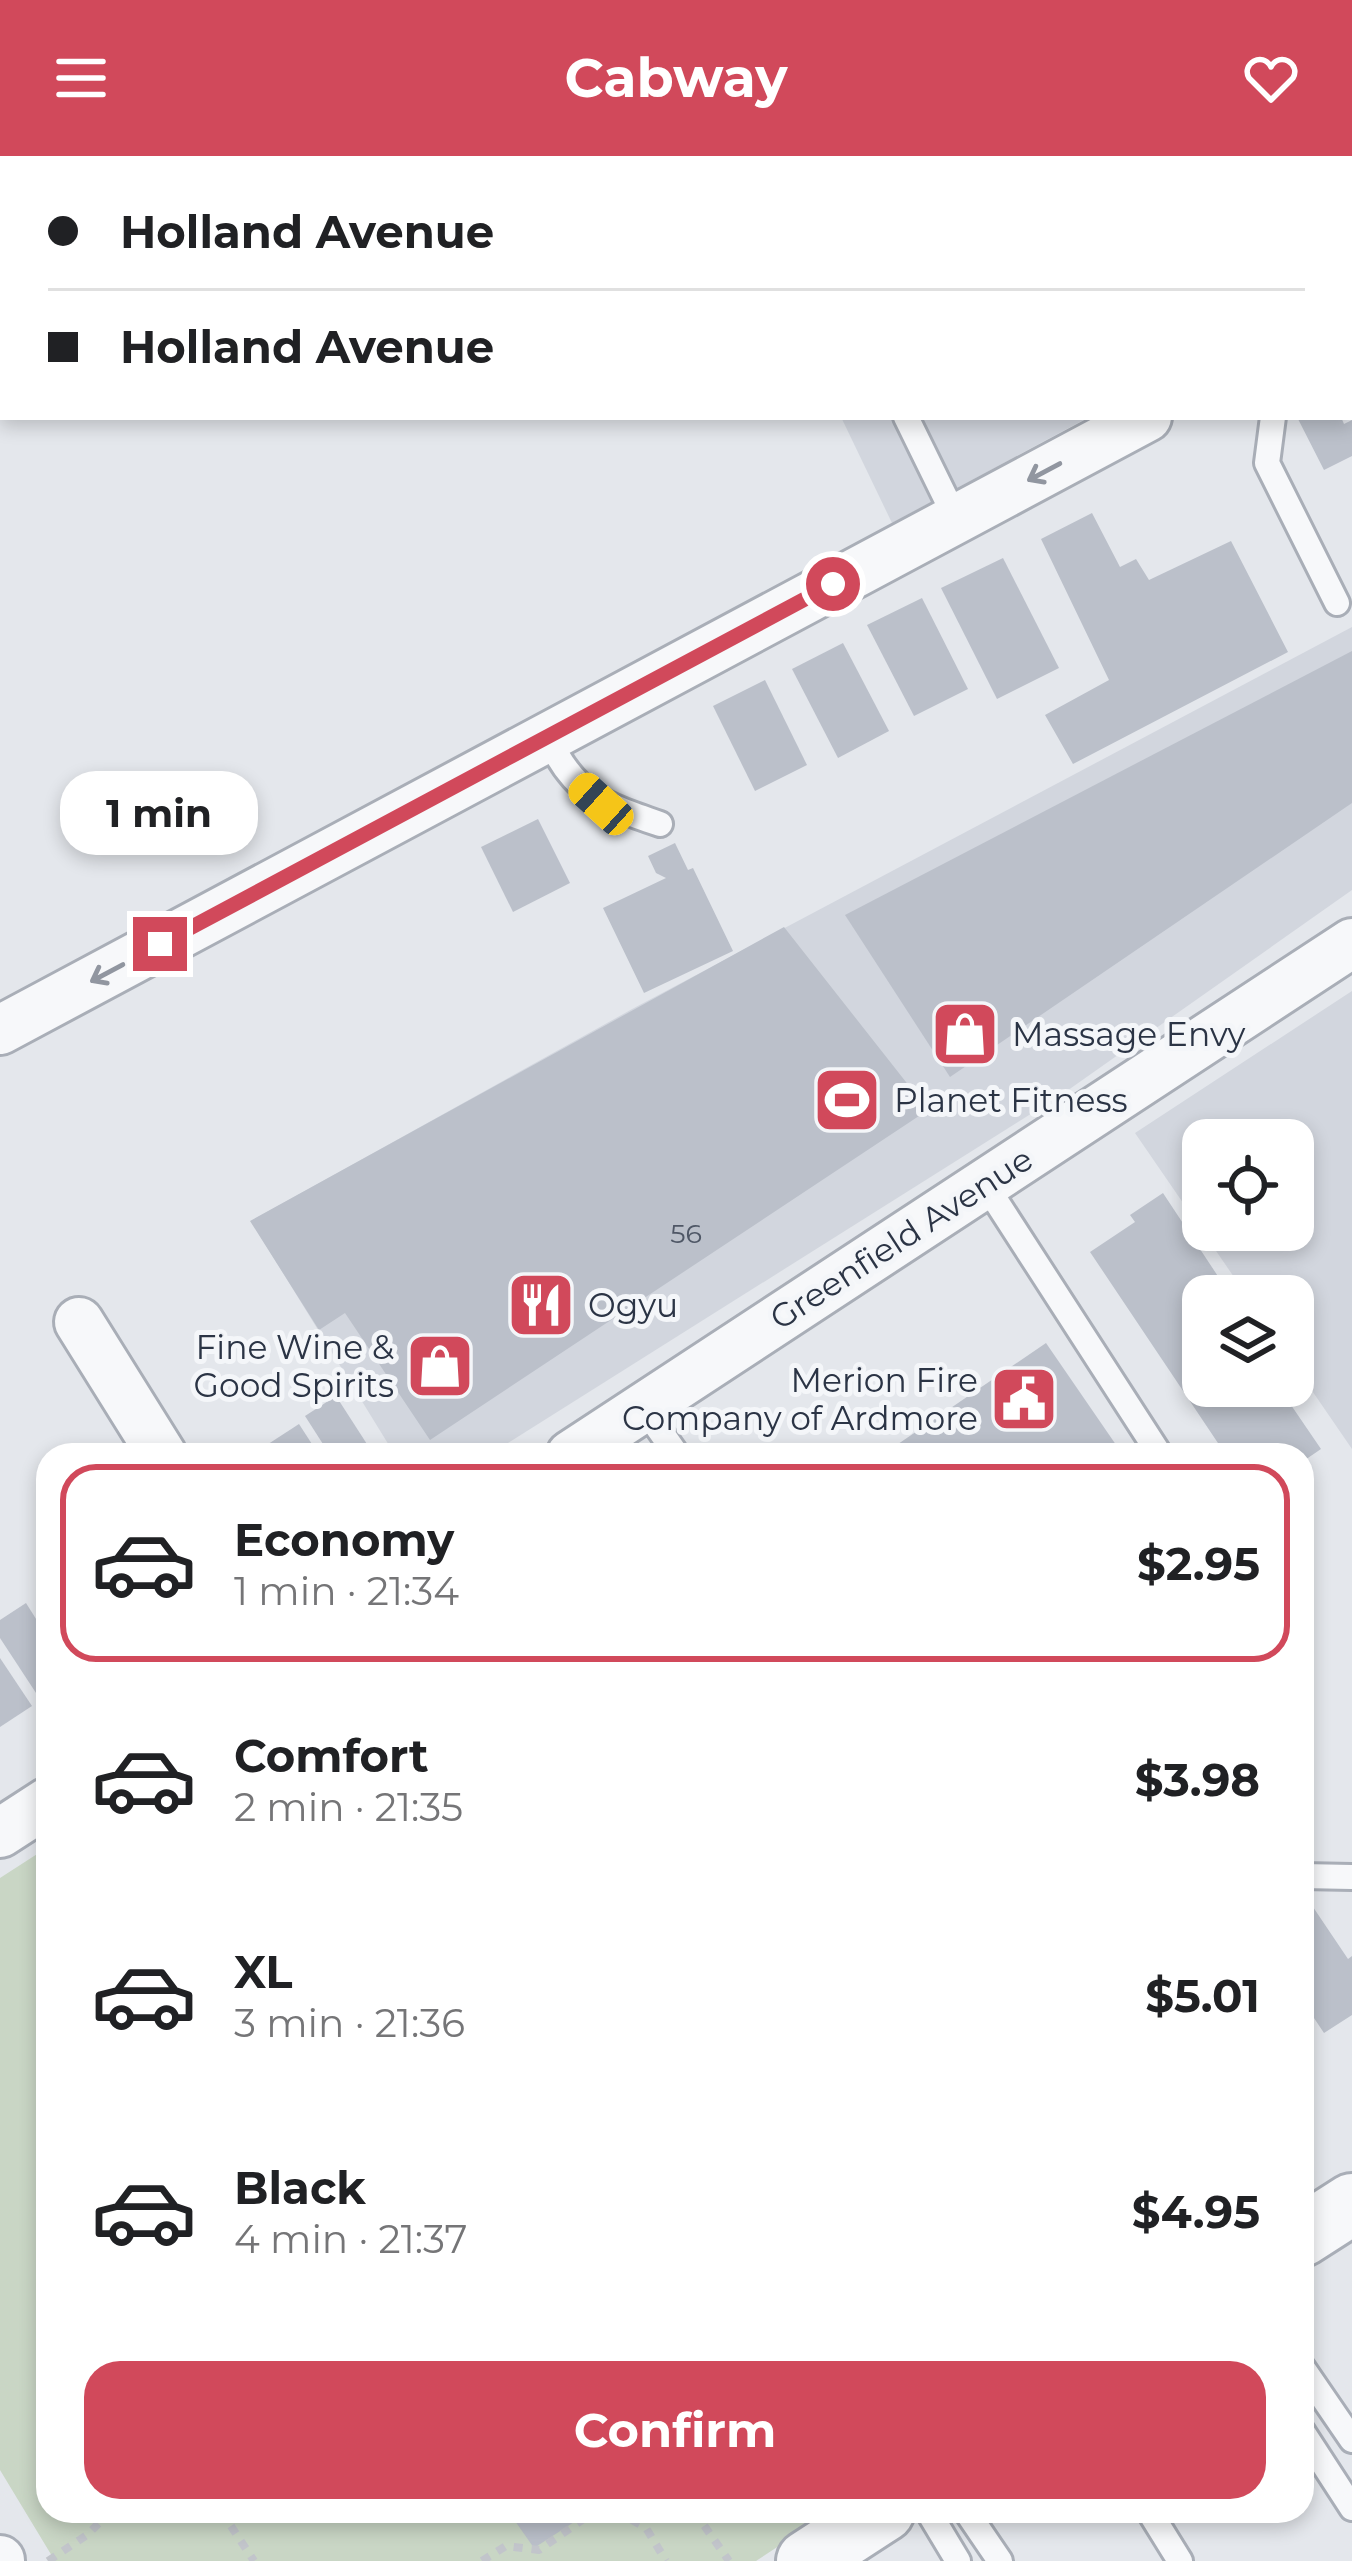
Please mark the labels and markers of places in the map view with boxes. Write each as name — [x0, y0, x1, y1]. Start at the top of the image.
shop icon: Massage Envy — [930, 999, 1000, 1069]
place label: Massage Envy — [1012, 1014, 1246, 1054]
sports icon: Planet Fitness — [812, 1065, 882, 1135]
place label: Planet Fitness — [894, 1080, 1128, 1120]
restaurant icon: Ogyu — [506, 1270, 576, 1340]
place label: Ogyu — [588, 1285, 678, 1325]
place label: Fine Wine & Good Spirits — [193, 1327, 394, 1405]
shop icon: Fine Wine & Good Spirits — [405, 1331, 475, 1401]
place label: Merion Fire Company of Ardmore — [622, 1360, 978, 1438]
public building icon: Merion Fire Company of Ardmore — [989, 1364, 1059, 1434]

